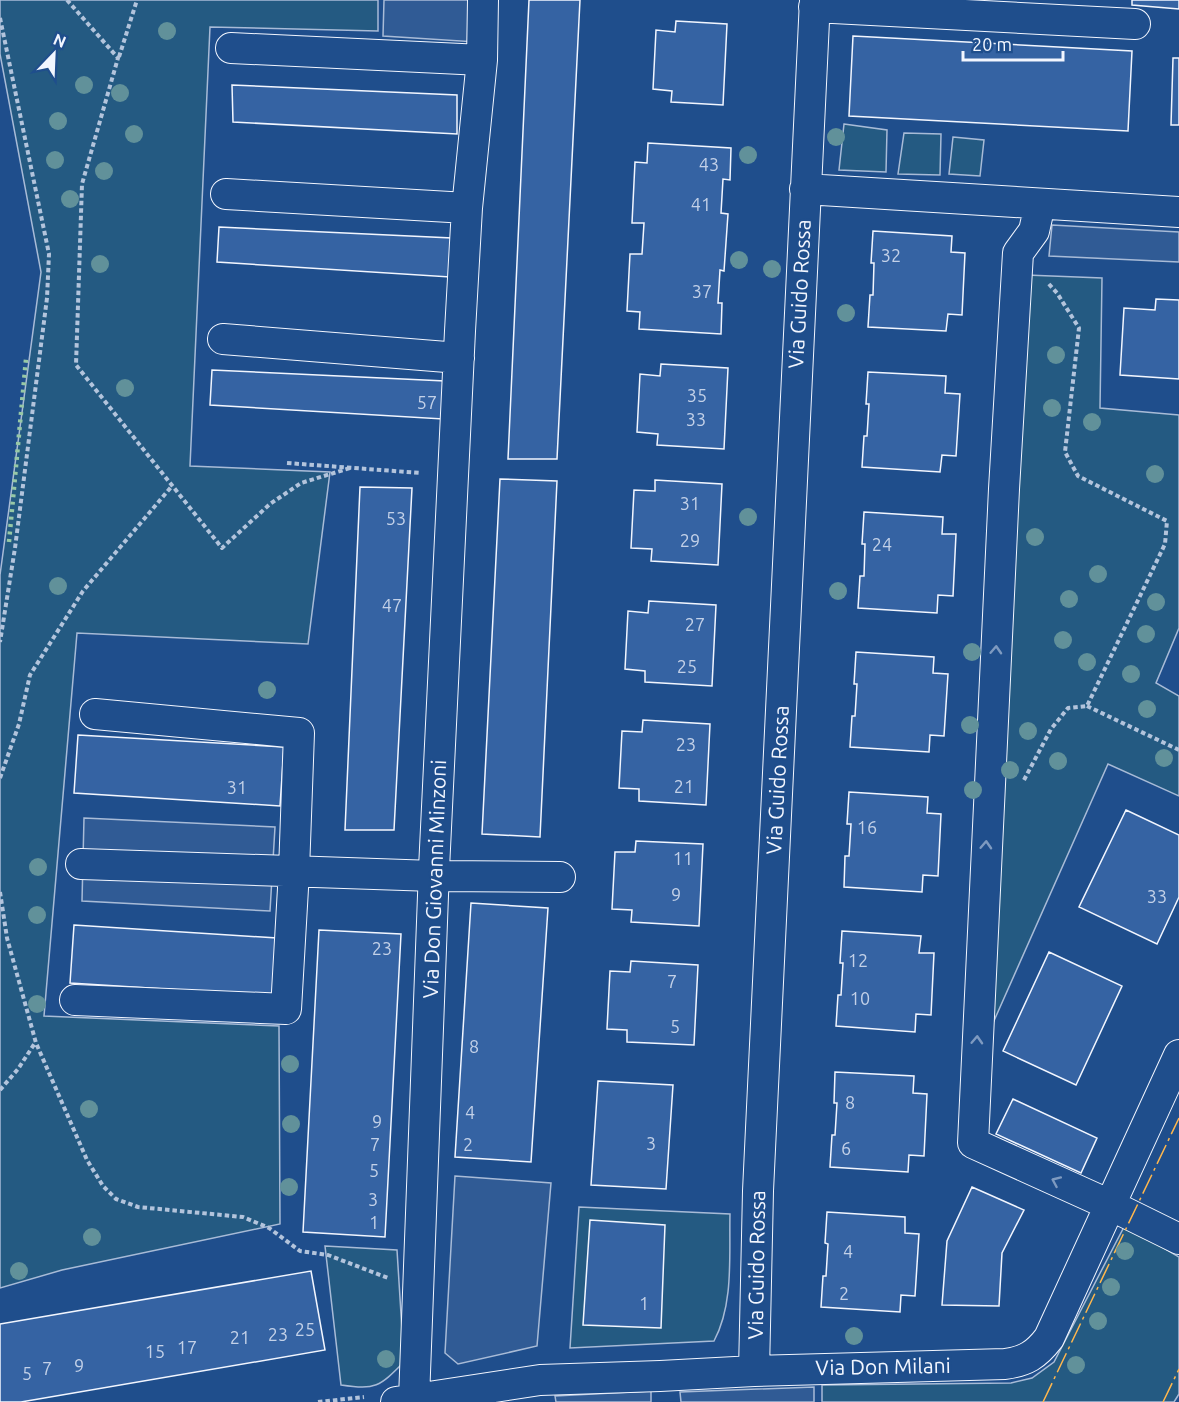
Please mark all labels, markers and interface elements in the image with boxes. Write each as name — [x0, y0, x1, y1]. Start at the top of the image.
north arrow — [24, 24, 84, 84]
scale bar — [963, 24, 1064, 62]
text: N — [51, 30, 69, 51]
text: 20 m — [972, 34, 1012, 54]
house number: 43 — [699, 154, 719, 174]
house number: 41 — [691, 194, 711, 214]
street label: Via Guido Rossa — [783, 219, 815, 369]
house number: 32 — [881, 245, 901, 265]
house number: 37 — [692, 281, 712, 301]
house number: 35 — [687, 385, 707, 405]
house number: 57 — [417, 392, 437, 412]
house number: 33 — [686, 409, 706, 429]
house number: 31 — [680, 493, 700, 513]
house number: 53 — [386, 508, 406, 528]
house number: 29 — [680, 530, 700, 550]
house number: 24 — [872, 534, 892, 554]
house number: 47 — [382, 595, 402, 615]
house number: 27 — [685, 614, 705, 634]
one-way arrow — [989, 646, 1002, 655]
house number: 25 — [677, 656, 697, 676]
street label: Via Guido Rossa — [761, 705, 793, 855]
house number: 23 — [676, 734, 696, 754]
street label: Via Don Giovanni Minzoni — [418, 759, 450, 999]
house number: 21 — [674, 776, 694, 796]
house number: 31 — [227, 777, 247, 797]
house number: 16 — [857, 817, 877, 837]
one-way arrow — [980, 841, 993, 850]
house number: 11 — [673, 848, 693, 868]
house number: 9 — [671, 884, 681, 904]
house number: 33 — [1147, 886, 1167, 906]
house number: 23 — [372, 938, 392, 958]
house number: 12 — [848, 950, 868, 970]
house number: 7 — [667, 971, 677, 991]
house number: 10 — [850, 988, 870, 1008]
house number: 5 — [670, 1016, 680, 1036]
house number: 8 — [469, 1036, 479, 1056]
one-way arrow — [971, 1036, 984, 1045]
house number: 8 — [845, 1092, 855, 1112]
house number: 4 — [465, 1102, 475, 1122]
house number: 9 — [372, 1111, 382, 1131]
house number: 3 — [646, 1133, 656, 1153]
house number: 7 — [370, 1134, 380, 1154]
house number: 2 — [463, 1134, 473, 1154]
house number: 6 — [841, 1138, 851, 1158]
house number: 5 — [369, 1160, 379, 1180]
one-way arrow — [1052, 1176, 1063, 1188]
house number: 3 — [368, 1189, 378, 1209]
street label: Via Guido Rossa — [743, 1190, 769, 1340]
house number: 1 — [369, 1212, 379, 1232]
house number: 4 — [843, 1241, 853, 1261]
house number: 2 — [839, 1283, 849, 1303]
house number: 1 — [639, 1293, 649, 1313]
house number: 25 — [295, 1319, 315, 1339]
house number: 23 — [268, 1324, 288, 1344]
house number: 21 — [230, 1327, 250, 1347]
house number: 17 — [177, 1337, 197, 1357]
house number: 15 — [145, 1341, 165, 1361]
street label: Via Don Milani — [815, 1353, 951, 1379]
house number: 9 — [74, 1355, 84, 1375]
house number: 7 — [42, 1358, 52, 1378]
house number: 5 — [22, 1363, 32, 1383]

